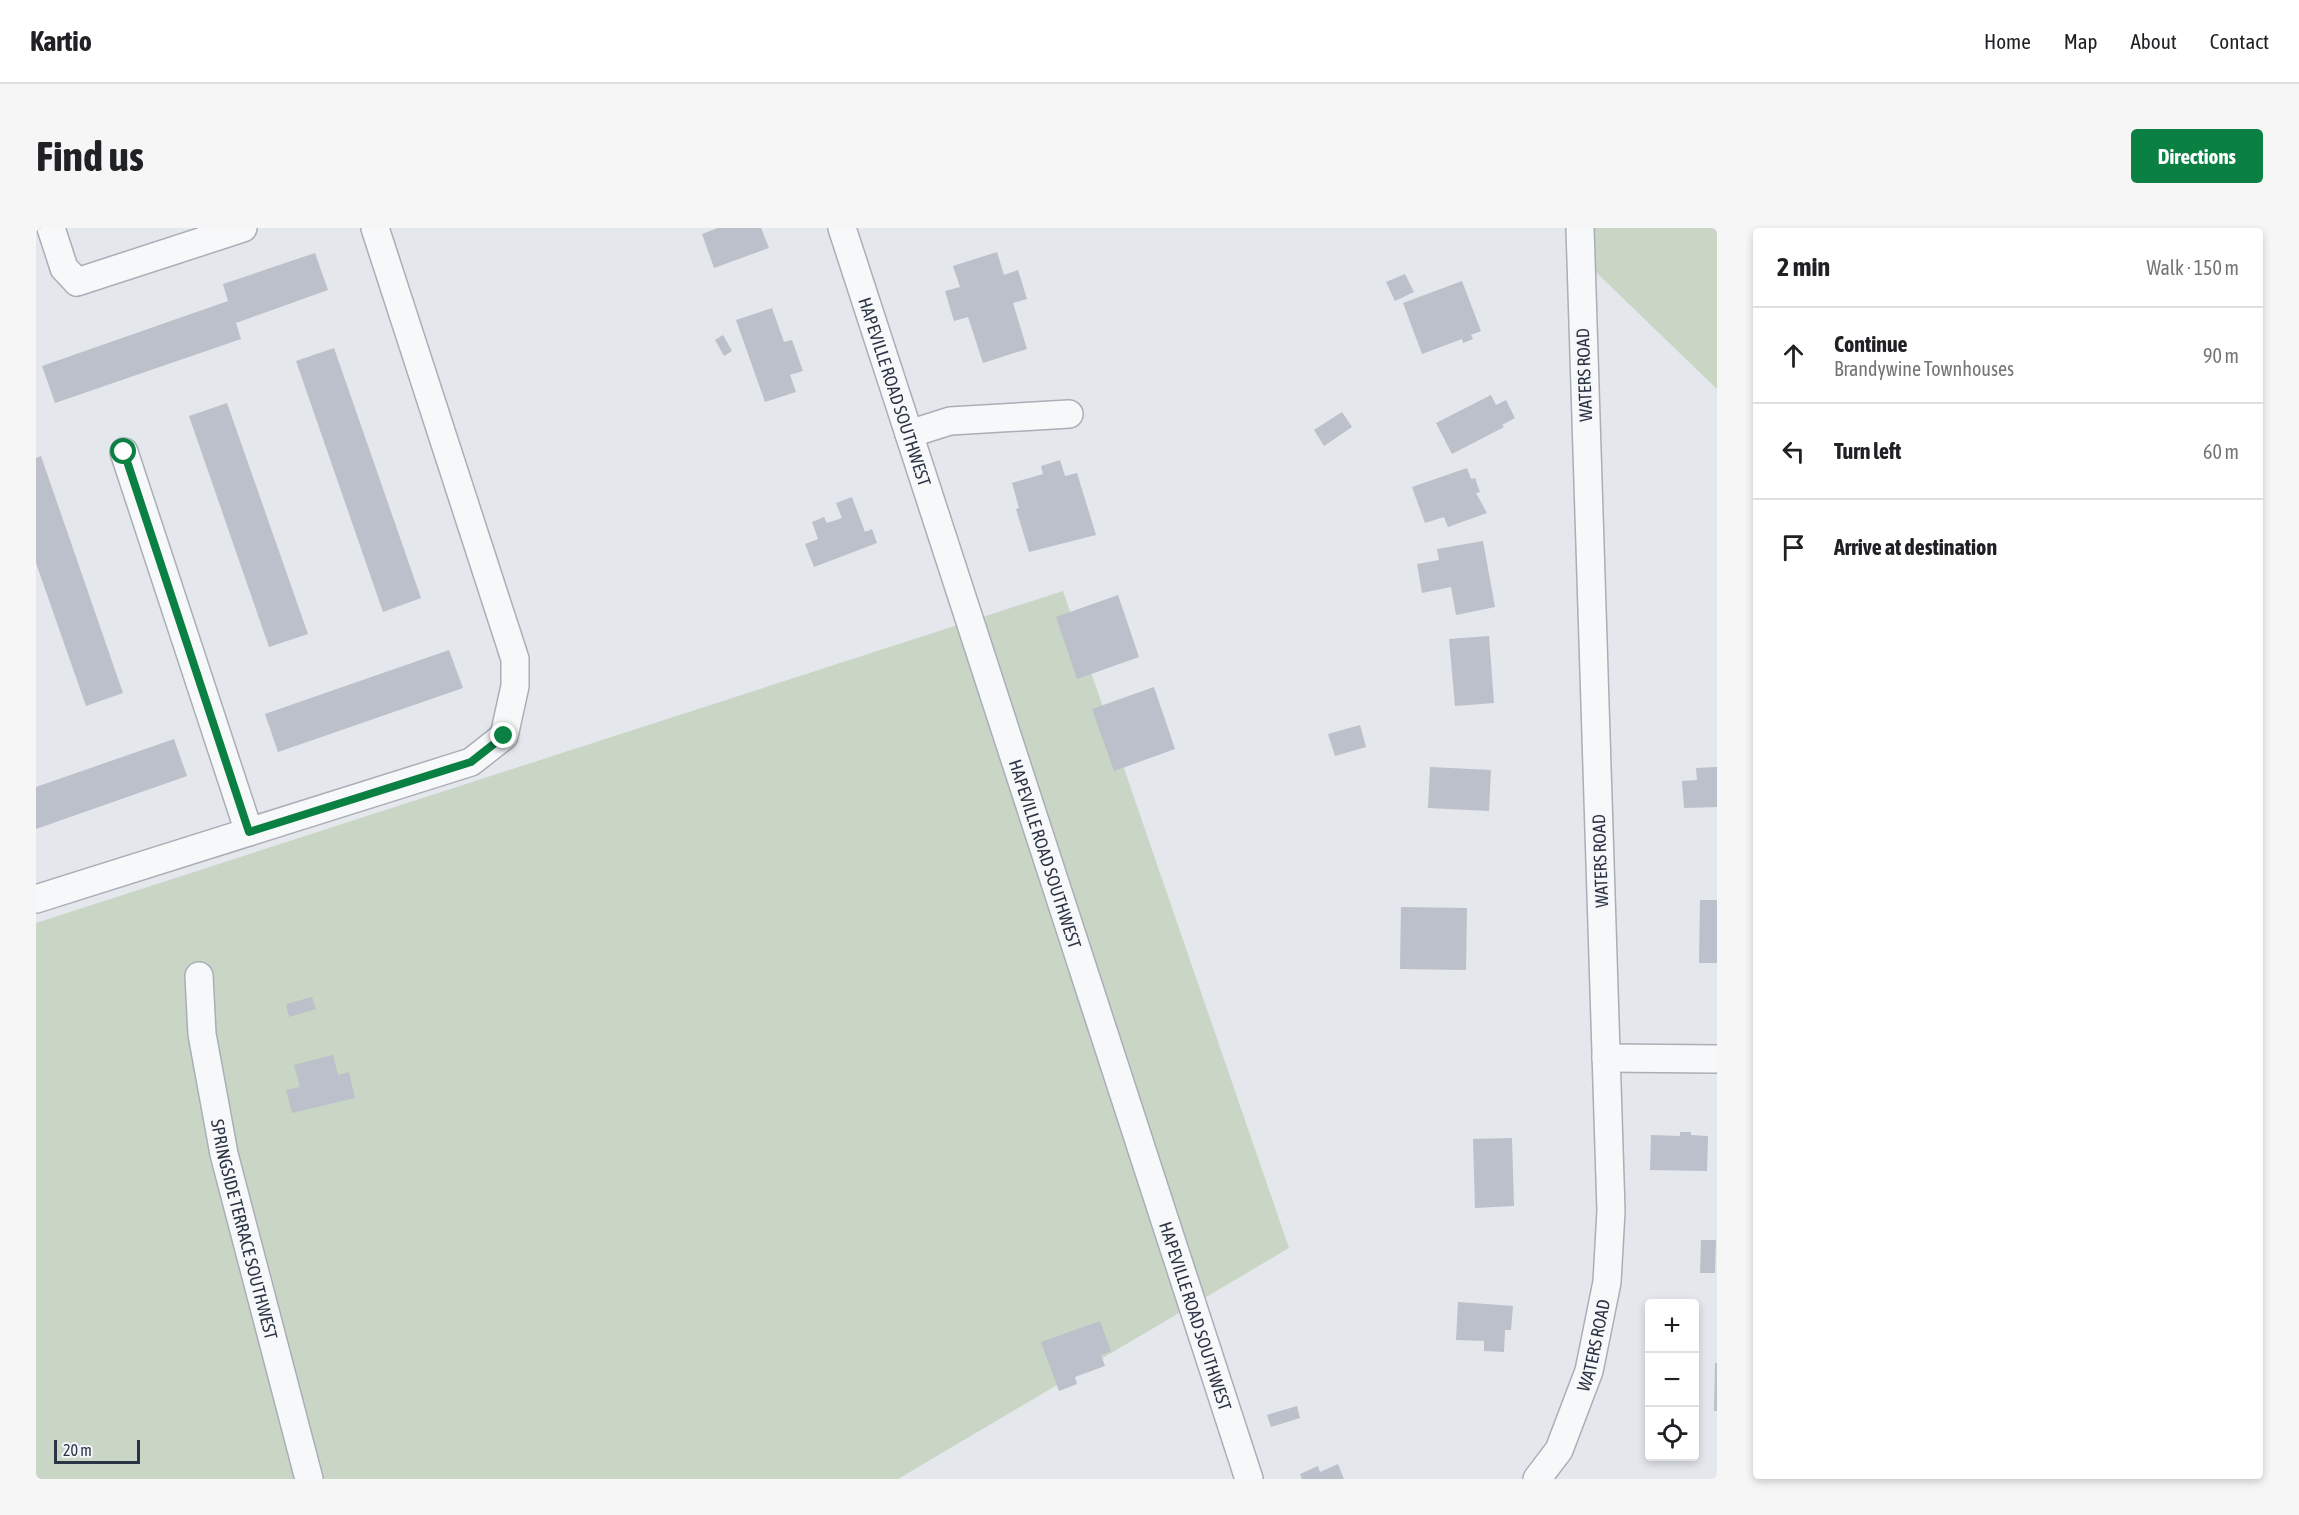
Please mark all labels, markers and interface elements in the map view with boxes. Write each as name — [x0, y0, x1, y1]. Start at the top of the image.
text: Kartio — [30, 25, 92, 57]
text: Home — [1984, 29, 2031, 53]
text: Map — [2064, 29, 2098, 53]
text: About — [2131, 29, 2177, 53]
text: Contact — [2210, 29, 2269, 53]
button: Directions — [2131, 129, 2263, 183]
text: Find us — [36, 132, 144, 180]
text: 2 min — [1777, 252, 1830, 282]
text: Walk · 150 m — [2147, 256, 2239, 279]
street label: HAPEVILLE ROAD SOUTHWEST — [855, 294, 936, 489]
street label: WATERS ROAD — [1572, 328, 1596, 422]
text: Continue — [1834, 331, 1908, 357]
icon: ahead — [1777, 339, 1810, 372]
text: 90 m — [2203, 344, 2239, 367]
text: Brandywine Townhouses — [1834, 357, 2014, 380]
icon: left — [1777, 435, 1810, 468]
route start — [110, 438, 136, 464]
text: Turn left — [1834, 438, 1901, 464]
text: 60 m — [2203, 440, 2239, 463]
icon: arrive — [1777, 531, 1810, 564]
text: Arrive at destination — [1834, 534, 1997, 560]
route end — [490, 722, 516, 748]
street label: HAPEVILLE ROAD SOUTHWEST — [1005, 757, 1086, 951]
street label: WATERS ROAD — [1588, 814, 1612, 908]
street label: SPRINGSIDE TERRACE SOUTHWEST — [207, 1117, 283, 1342]
street label: HAPEVILLE ROAD SOUTHWEST — [1155, 1219, 1236, 1413]
street label: WATERS ROAD — [1572, 1297, 1614, 1394]
map controls — [1645, 1299, 1699, 1461]
button: + — [1645, 1299, 1699, 1353]
button: − — [1645, 1353, 1699, 1407]
button: locate — [1645, 1407, 1699, 1461]
scale bar — [54, 1437, 140, 1464]
text: 20 m — [63, 1441, 92, 1459]

